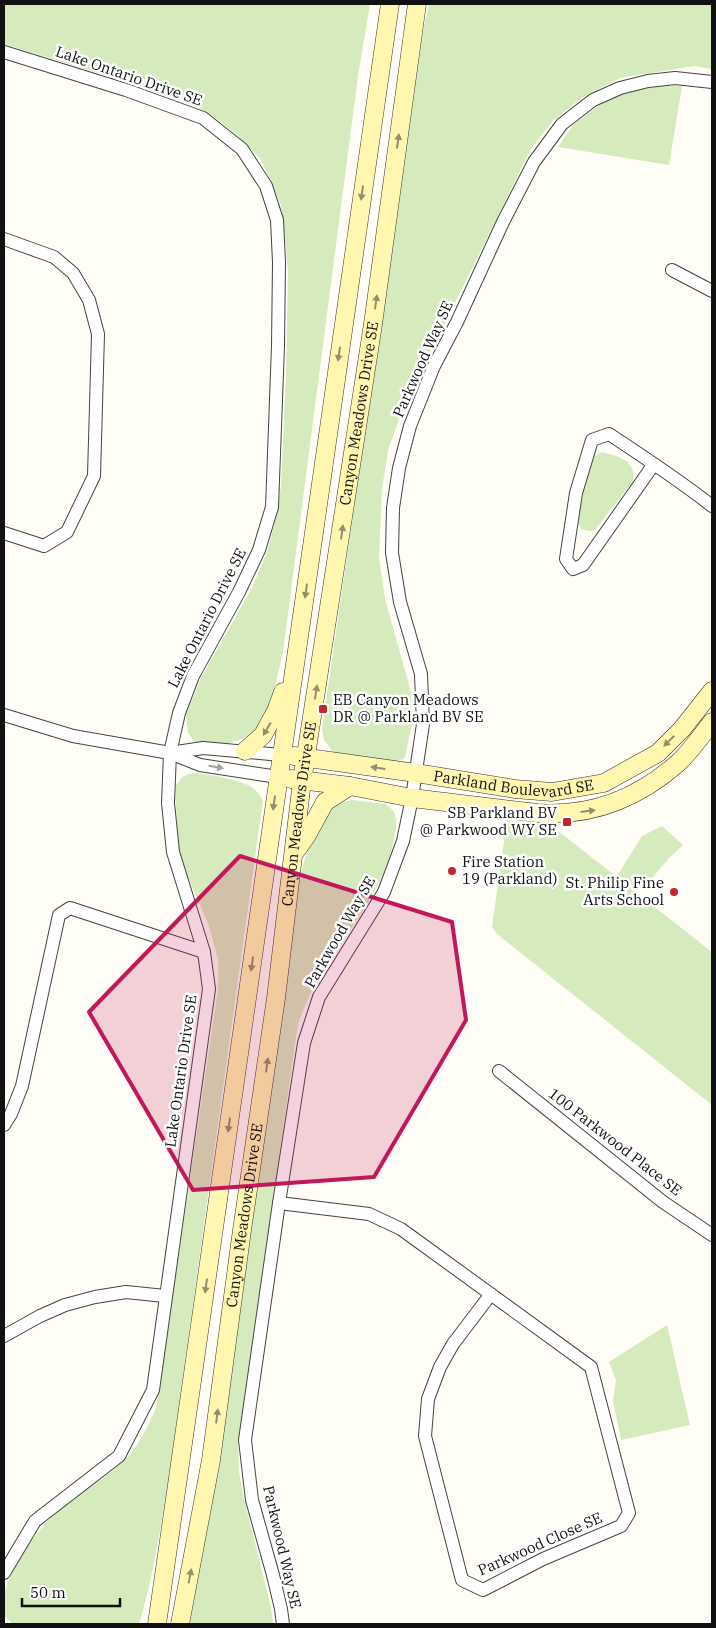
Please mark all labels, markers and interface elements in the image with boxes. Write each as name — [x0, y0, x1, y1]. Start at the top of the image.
street label: Lake Ontario Drive SE — [53, 41, 205, 110]
one-way arrow — [394, 132, 402, 148]
one-way arrow — [357, 185, 365, 201]
one-way arrow — [372, 293, 380, 309]
street label: Parkwood Way SE — [388, 298, 457, 420]
street label: Canyon Meadows Drive SE — [335, 320, 382, 507]
one-way arrow — [335, 346, 343, 362]
one-way arrow — [338, 523, 346, 539]
street label: Lake Ontario Drive SE — [163, 545, 250, 691]
one-way arrow — [301, 583, 309, 599]
one-way arrow — [313, 684, 321, 700]
place label: EB Canyon Meadows DR @ Parkland BV SE — [333, 690, 484, 726]
marker: EB Canyon Meadows DR @ Parkland BV SE — [317, 703, 329, 715]
street label: Canyon Meadows Drive SE — [277, 720, 320, 907]
one-way arrow — [262, 722, 271, 736]
one-way arrow — [663, 735, 675, 747]
one-way arrow — [370, 763, 386, 771]
one-way arrow — [209, 764, 225, 772]
street label: Parkland Boulevard SE — [432, 766, 595, 801]
one-way arrow — [270, 795, 278, 811]
place label: SB Parkland BV @ Parkwood WY SE — [419, 803, 557, 839]
one-way arrow — [581, 806, 597, 814]
marker: SB Parkland BV @ Parkwood WY SE — [561, 816, 573, 828]
place label: Fire Station 19 (Parkland) — [462, 852, 558, 888]
marker: Fire Station 19 (Parkland) — [446, 865, 458, 877]
street label: Parkwood Way SE — [300, 873, 379, 991]
place label: St. Philip Fine Arts School — [566, 873, 664, 909]
marker: St. Philip Fine Arts School — [668, 886, 680, 898]
one-way arrow — [247, 956, 255, 972]
street label: Lake Ontario Drive SE — [160, 993, 201, 1149]
one-way arrow — [263, 1056, 271, 1072]
street label: 100 Parkwood Place SE — [545, 1084, 686, 1200]
one-way arrow — [225, 1117, 233, 1133]
street label: Canyon Meadows Drive SE — [222, 1122, 267, 1308]
one-way arrow — [201, 1278, 209, 1294]
one-way arrow — [213, 1408, 221, 1424]
street label: Parkwood Way SE — [259, 1484, 306, 1610]
street label: Parkwood Close SE — [475, 1508, 605, 1579]
one-way arrow — [186, 1568, 194, 1584]
scale bar — [22, 1576, 120, 1608]
text: 50 m — [30, 1583, 66, 1602]

